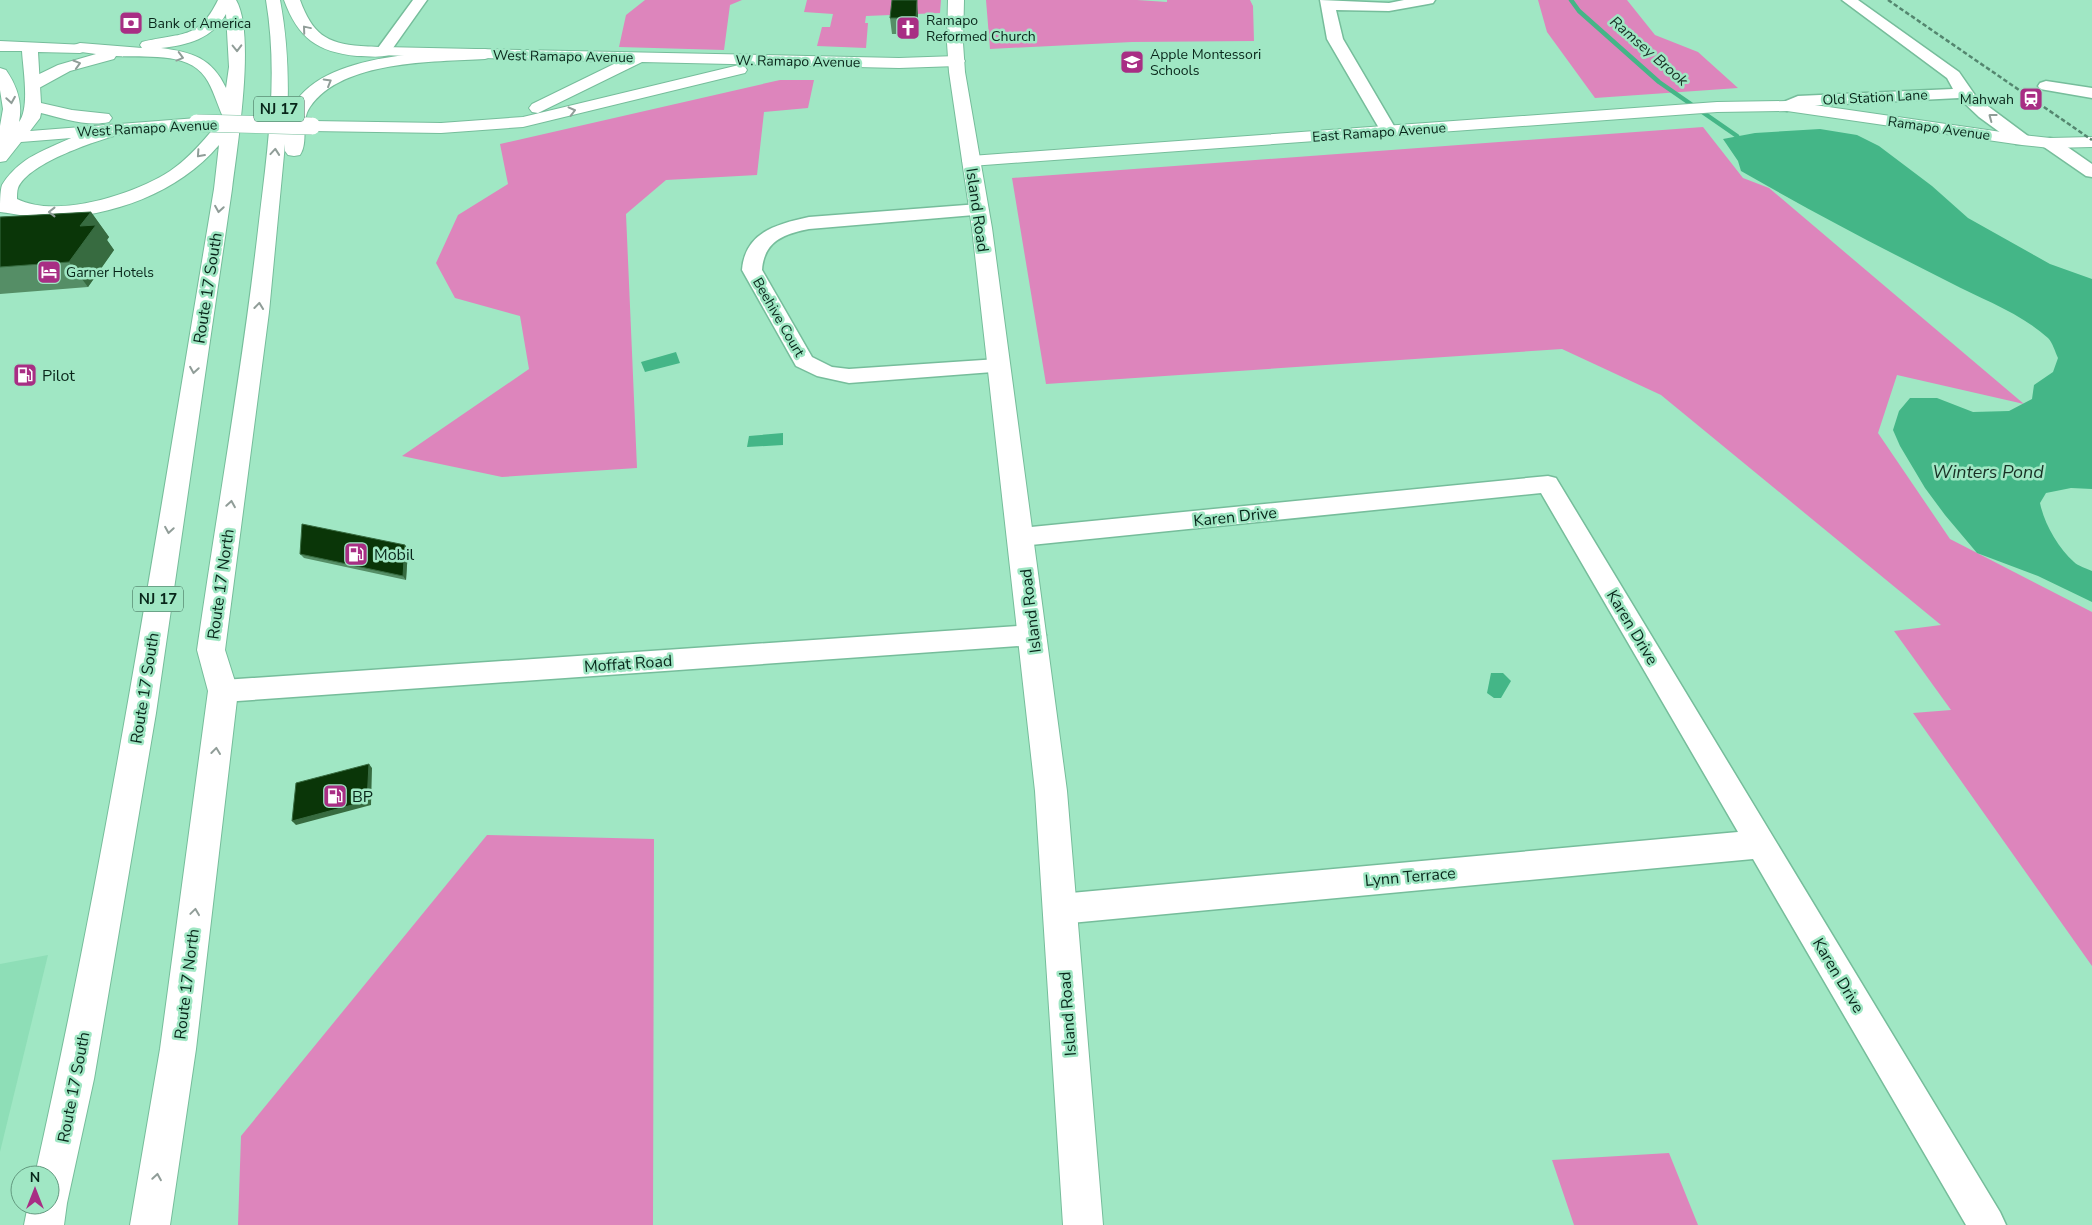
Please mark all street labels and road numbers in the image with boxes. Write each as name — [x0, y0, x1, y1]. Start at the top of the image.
street label: West Ramapo Avenue — [493, 46, 633, 67]
street label: W. Ramapo Avenue — [735, 51, 861, 72]
street label: Old Station Lane — [1822, 85, 1928, 110]
road number: NJ 17 — [254, 96, 304, 122]
street label: Ramapo Avenue — [1886, 112, 1991, 145]
street label: West Ramapo Avenue — [76, 115, 218, 142]
street label: East Ramapo Avenue — [1312, 118, 1447, 147]
street label: Island Road — [960, 167, 994, 254]
street label: Route 17 South — [188, 231, 228, 345]
street label: Beehive Court — [748, 274, 809, 360]
street label: Karen Drive — [1192, 502, 1278, 532]
street label: Route 17 North — [202, 527, 240, 641]
street label: Island Road — [1015, 567, 1047, 654]
road number: NJ 17 — [133, 586, 183, 612]
street label: Karen Drive — [1601, 586, 1663, 669]
street label: Route 17 South — [125, 631, 165, 745]
street label: Moffat Road — [583, 650, 673, 678]
street label: Lynn Terrace — [1364, 862, 1456, 892]
street label: Route 17 North — [169, 927, 205, 1041]
street label: Karen Drive — [1807, 934, 1869, 1017]
street label: Island Road — [1054, 971, 1082, 1057]
street label: Route 17 South — [52, 1030, 95, 1144]

